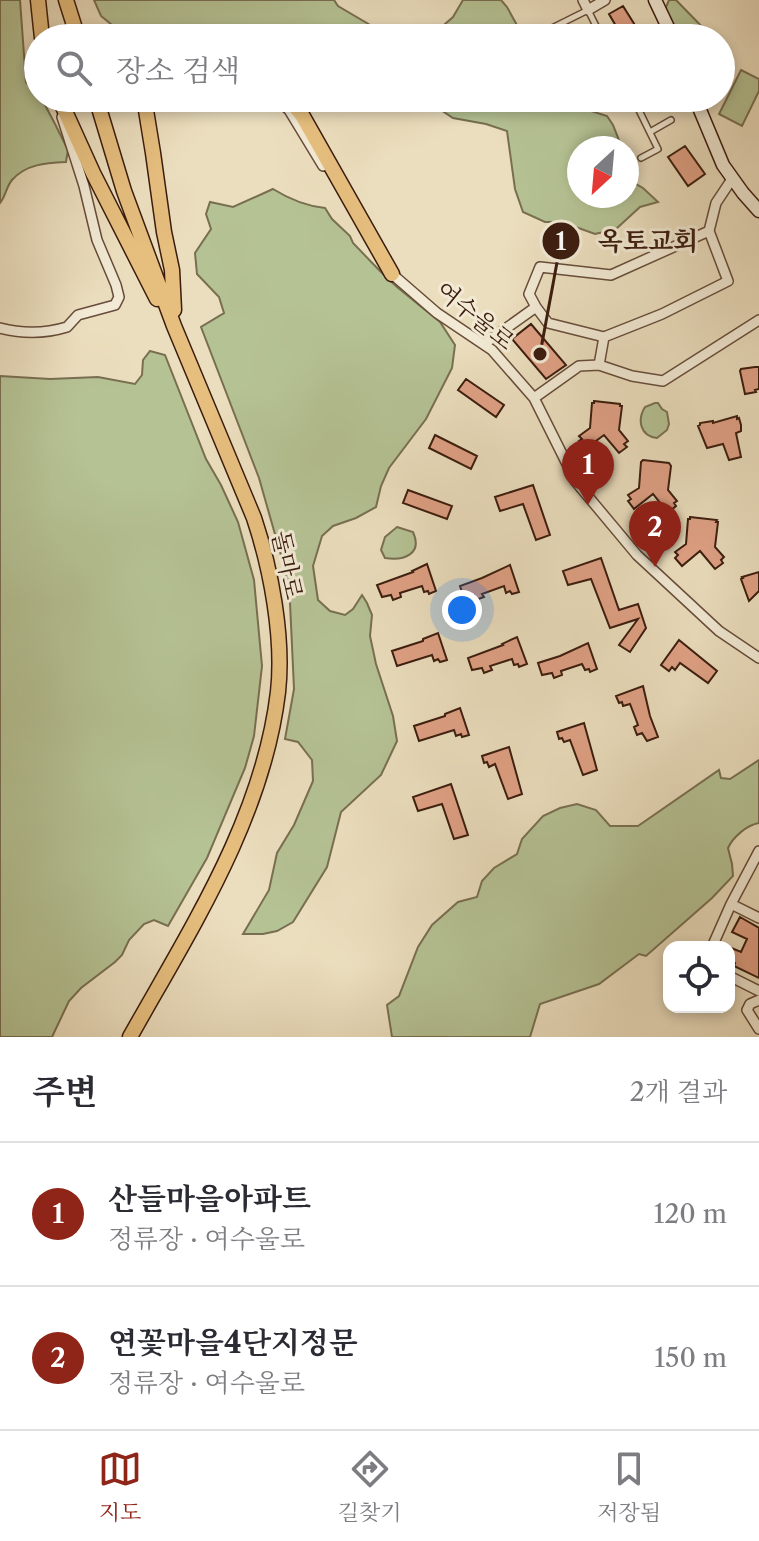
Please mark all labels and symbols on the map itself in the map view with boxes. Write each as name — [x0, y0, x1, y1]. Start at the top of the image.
north arrow — [567, 136, 639, 208]
callout: 옥토교회 — [541, 216, 714, 266]
text: 옥토교회 — [598, 225, 698, 257]
text: 1 — [556, 227, 567, 256]
street label: 여수울로 — [430, 275, 520, 356]
pin: 1 — [562, 439, 614, 505]
pin: 2 — [629, 501, 681, 567]
street label: 돌마로 — [266, 528, 309, 602]
your location — [442, 590, 482, 630]

